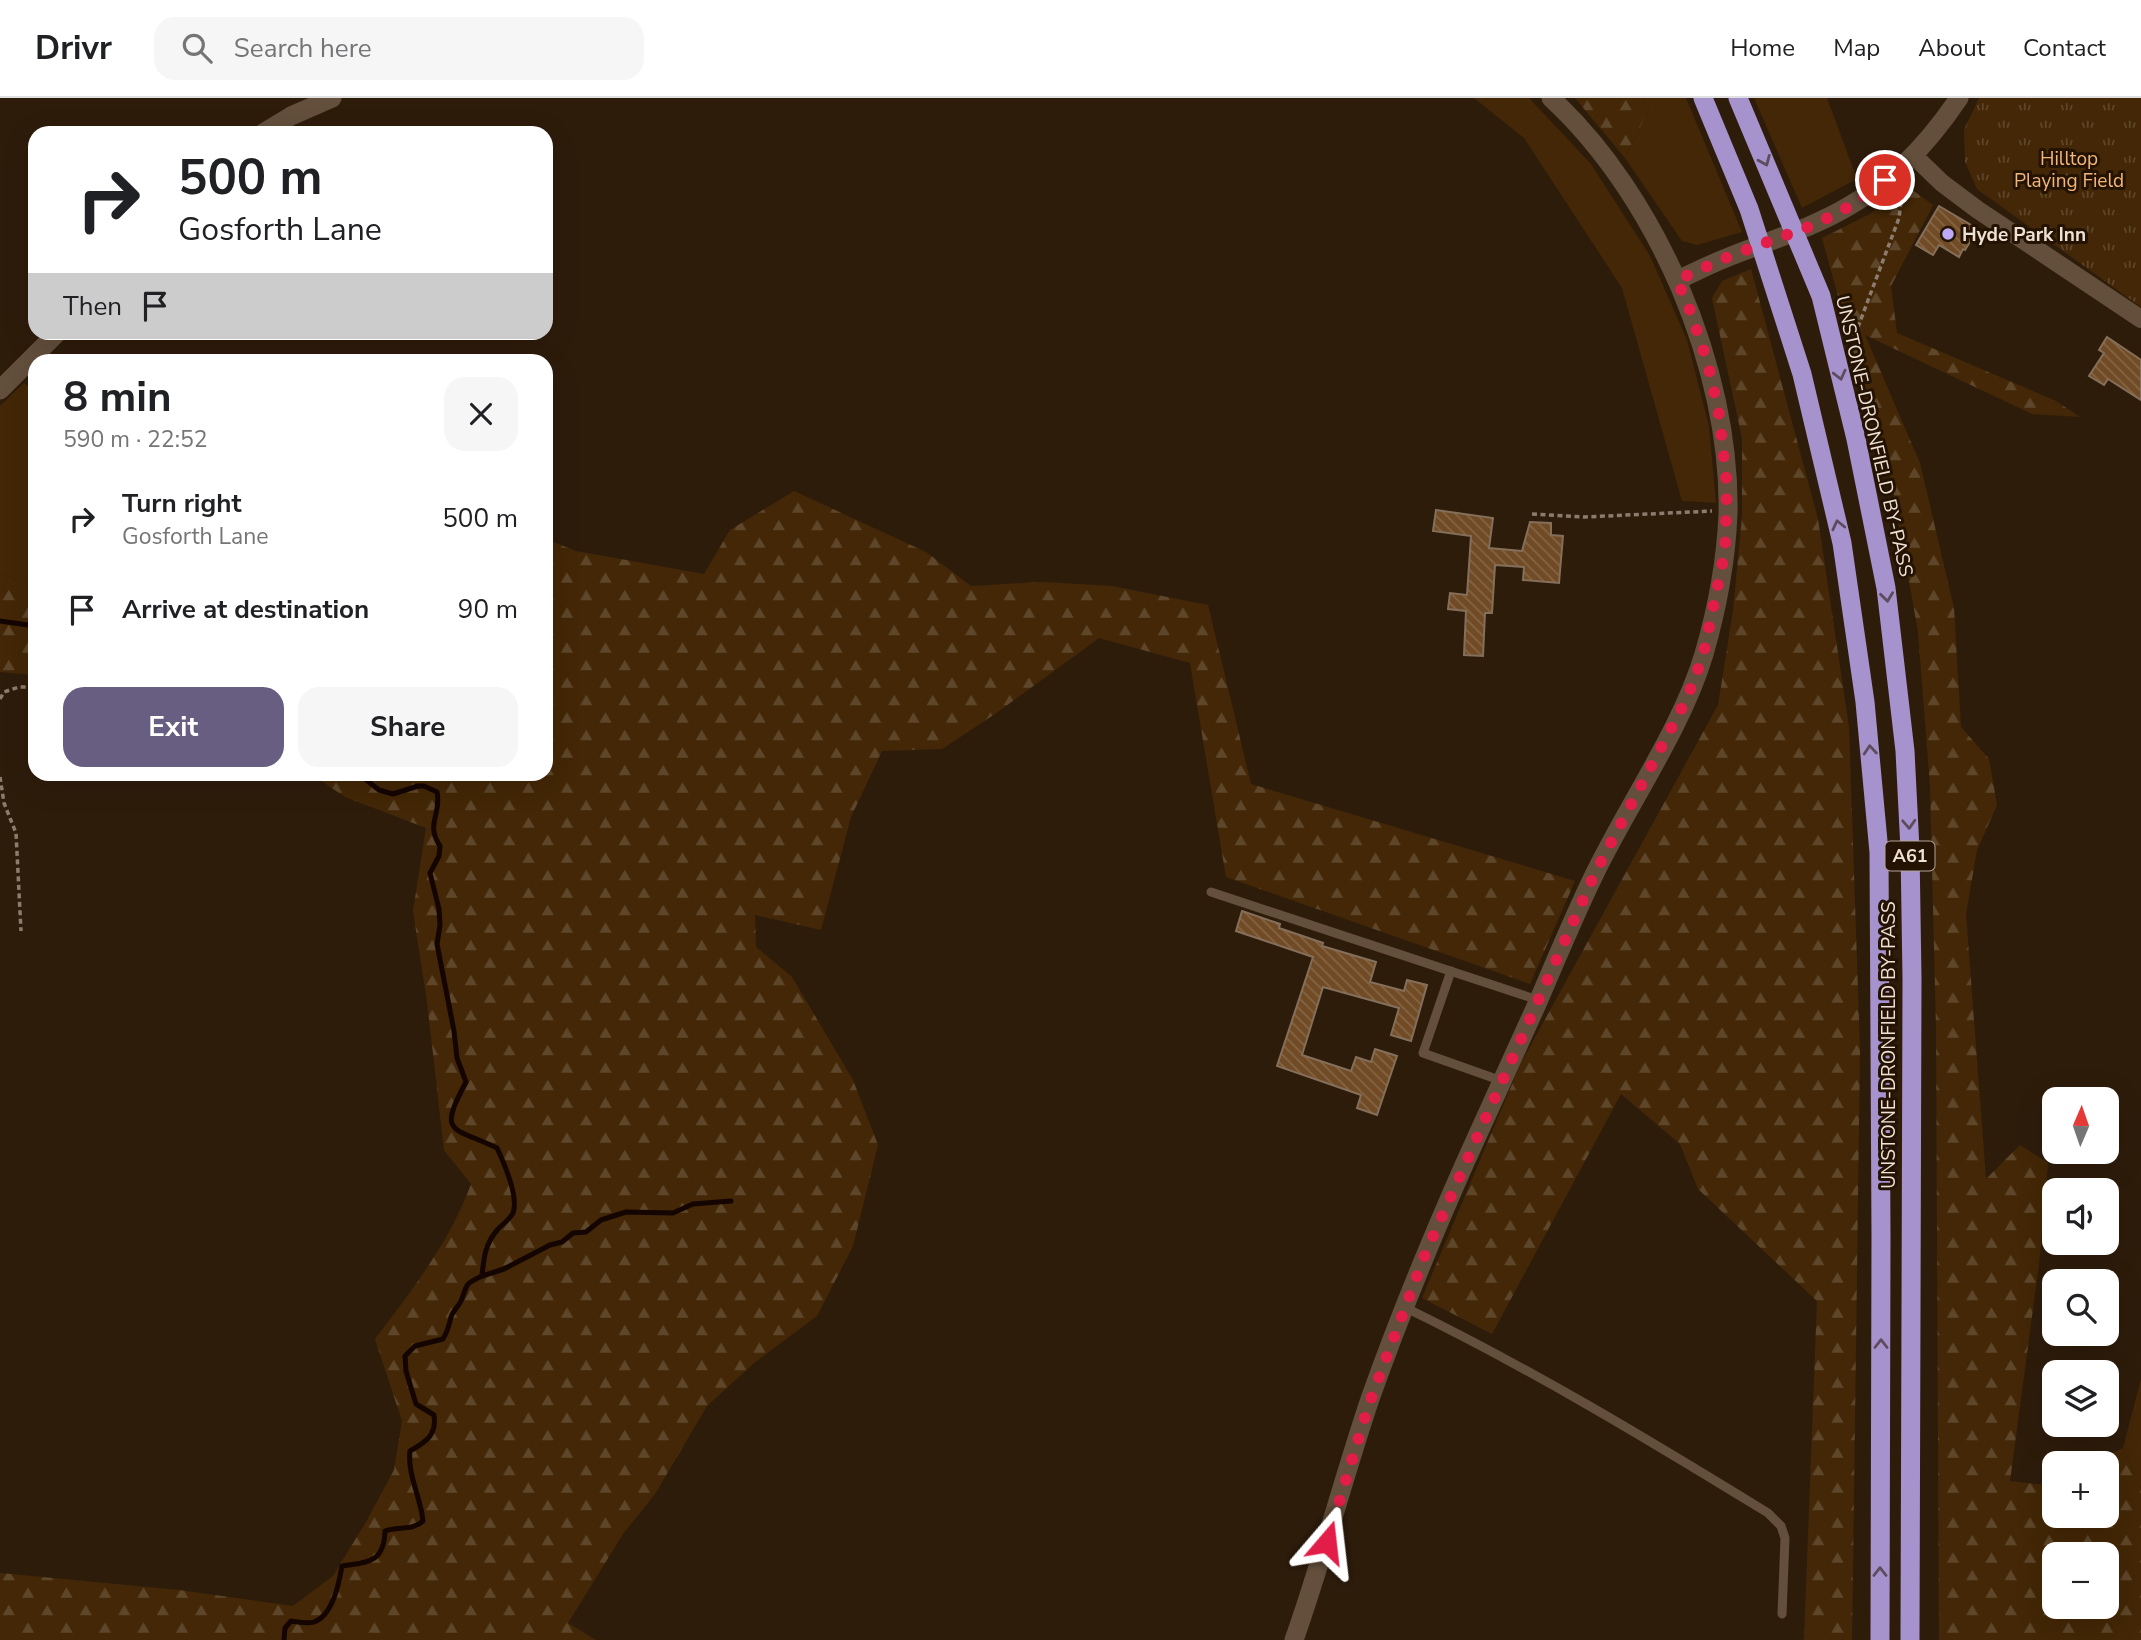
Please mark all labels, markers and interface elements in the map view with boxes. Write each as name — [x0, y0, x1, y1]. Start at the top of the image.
search box — [154, 17, 644, 80]
text: Drivr — [35, 26, 112, 71]
icon: search — [178, 29, 216, 67]
text: Search here — [234, 31, 372, 66]
text: Home — [1730, 32, 1795, 64]
text: Map — [1833, 32, 1880, 64]
text: About — [1918, 32, 1985, 64]
text: Contact — [2023, 32, 2106, 64]
text: 500 m — [178, 144, 322, 211]
park label: Hilltop Playing Field — [2014, 146, 2124, 194]
pin — [1855, 150, 1915, 210]
icon: right — [63, 154, 154, 245]
one-way arrow — [1756, 154, 1770, 166]
icon: arrive — [1866, 161, 1904, 199]
text: Gosforth Lane — [178, 208, 382, 251]
place label: Hyde Park Inn — [1962, 222, 2086, 248]
marker: Hyde Park Inn — [1940, 226, 1956, 242]
icon: arrive — [136, 287, 174, 325]
text: Then — [63, 289, 122, 324]
street label: UNSTONE-DRONFIELD BY-PASS — [1829, 293, 1919, 579]
text: 8 min — [63, 369, 172, 426]
one-way arrow — [1832, 369, 1846, 381]
button: close — [444, 377, 518, 451]
text: 590 m · 22:52 — [63, 424, 208, 455]
text: Turn right — [122, 486, 241, 521]
icon: right — [63, 500, 101, 538]
text: 500 m — [442, 501, 518, 536]
one-way arrow — [1831, 519, 1846, 531]
text: Gosforth Lane — [122, 521, 269, 552]
icon: arrive — [63, 591, 101, 629]
one-way arrow — [1880, 591, 1895, 603]
text: Arrive at destination — [122, 592, 369, 627]
text: 90 m — [458, 592, 518, 627]
button: Exit — [63, 687, 284, 767]
button: Share — [298, 687, 518, 767]
one-way arrow — [1863, 744, 1878, 755]
one-way arrow — [1901, 818, 1916, 829]
road number: A61 — [1885, 842, 1934, 870]
street label: UNSTONE-DRONFIELD BY-PASS — [1876, 901, 1902, 1189]
north arrow — [2042, 1087, 2119, 1164]
map controls — [2042, 1087, 2119, 1619]
button: sound — [2042, 1178, 2119, 1255]
button: search — [2042, 1269, 2119, 1346]
one-way arrow — [1873, 1339, 1889, 1349]
button: layers — [2042, 1360, 2119, 1437]
button: + — [2042, 1451, 2119, 1528]
position arrow — [1290, 1505, 1364, 1579]
button: − — [2042, 1542, 2119, 1619]
one-way arrow — [1872, 1566, 1888, 1577]

